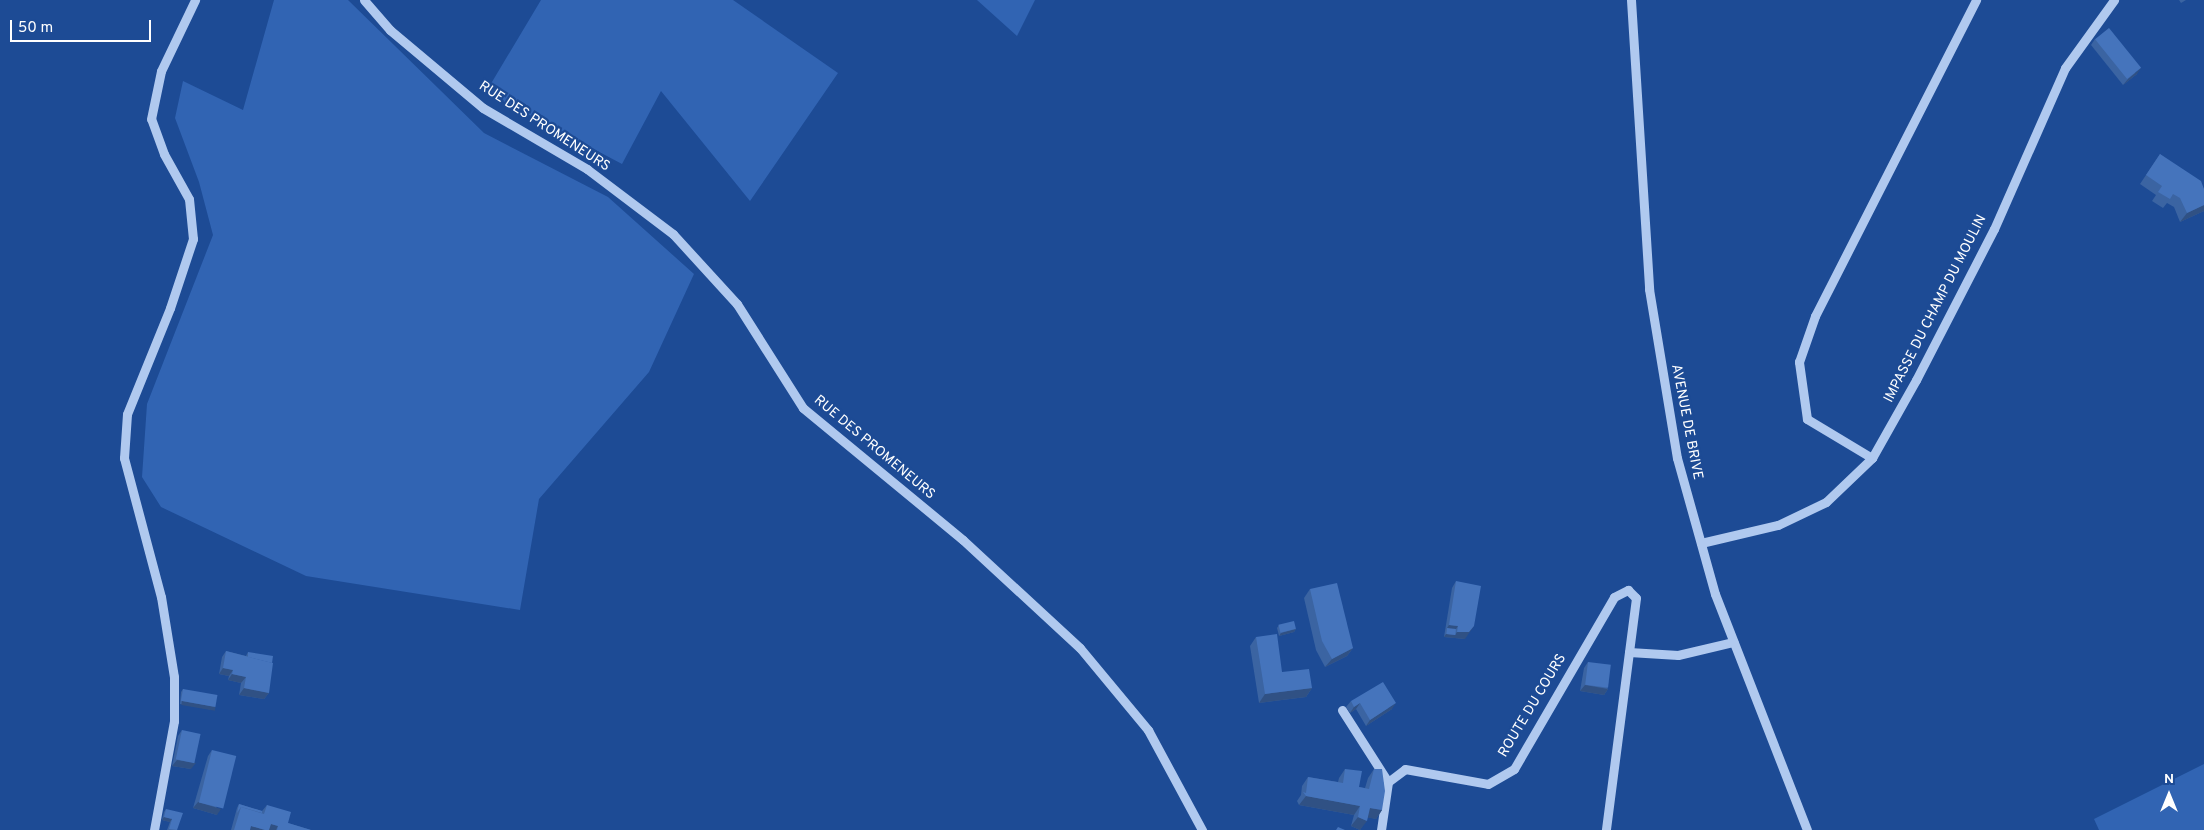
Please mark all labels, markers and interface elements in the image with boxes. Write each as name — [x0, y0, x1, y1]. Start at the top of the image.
scale bar — [12, 10, 154, 42]
text: 50 m — [18, 19, 53, 38]
street label: RUE DES PROMENEURS — [475, 78, 613, 176]
street label: IMPASSE DU CHAMP DU MOULIN — [1881, 212, 1991, 406]
street label: AVENUE DE BRIVE — [1667, 363, 1705, 481]
street label: RUE DES PROMENEURS — [810, 392, 938, 504]
street label: ROUTE DU COURS — [1496, 651, 1570, 761]
north arrow — [2144, 770, 2194, 820]
text: N — [2164, 771, 2174, 788]

